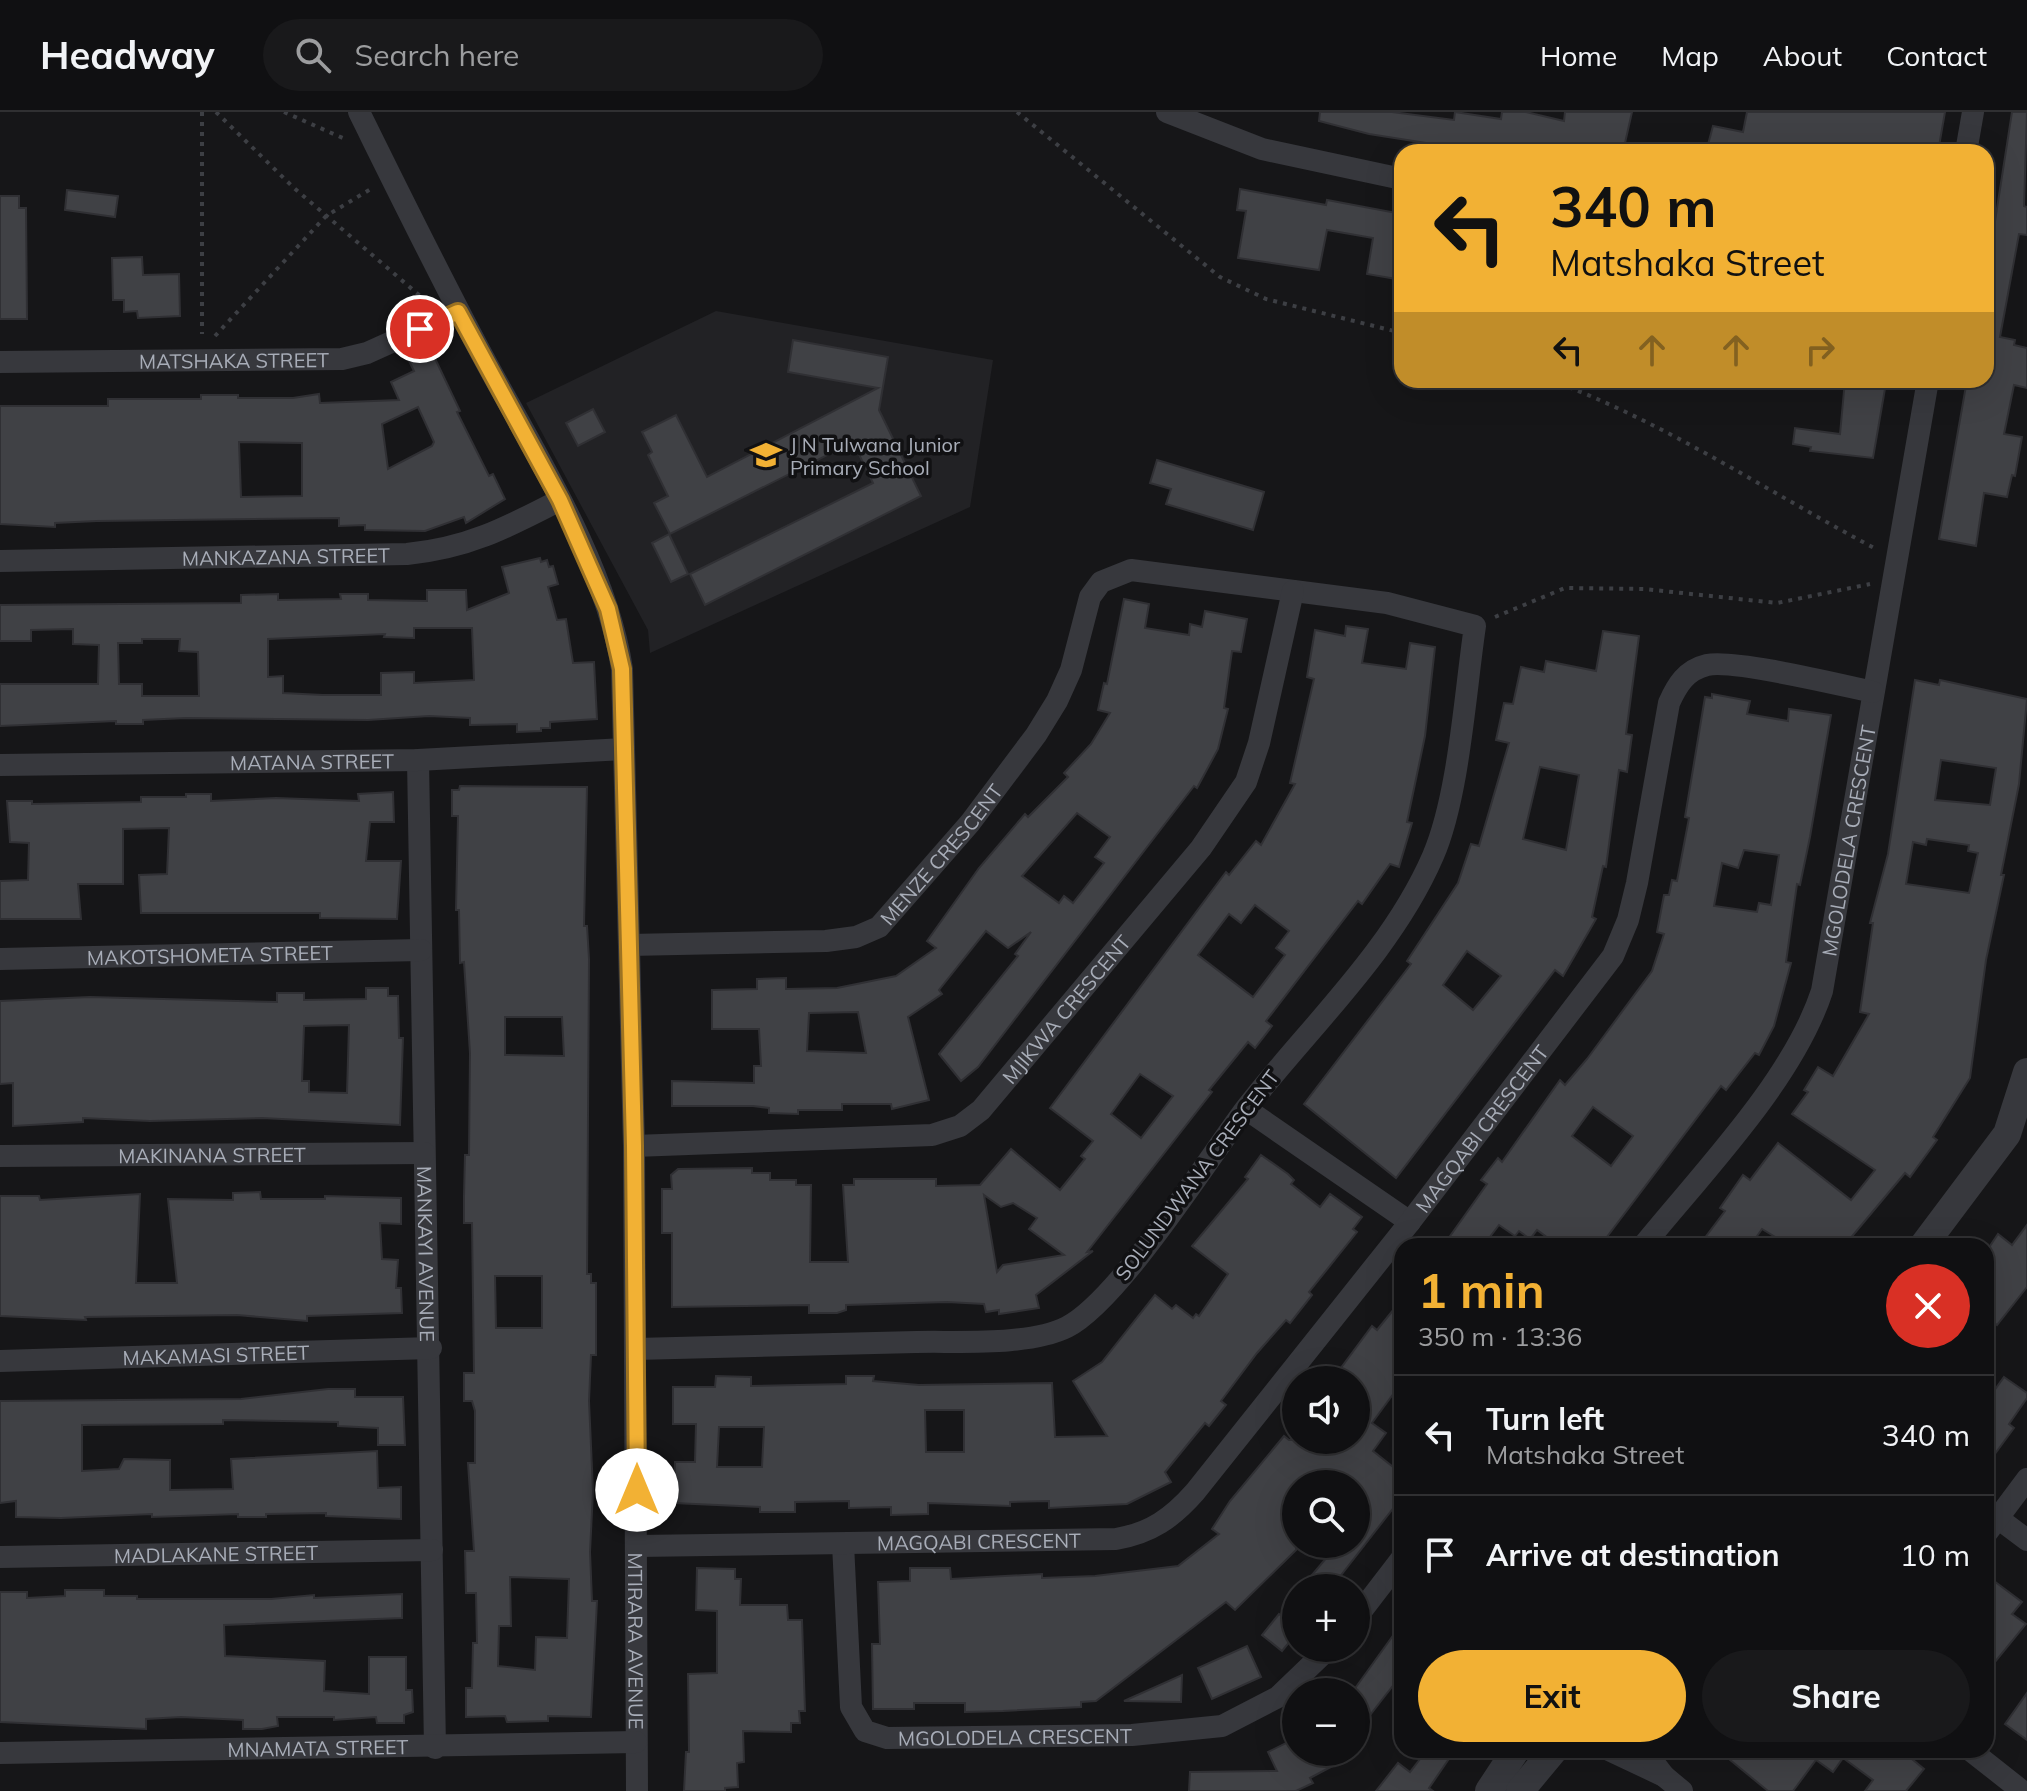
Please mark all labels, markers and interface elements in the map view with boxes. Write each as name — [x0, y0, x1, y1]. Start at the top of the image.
search box — [263, 19, 823, 91]
text: Headway — [40, 31, 215, 79]
icon: search — [291, 33, 335, 77]
text: Search here — [355, 36, 519, 74]
text: Home — [1540, 38, 1617, 73]
text: Map — [1661, 38, 1719, 73]
text: About — [1763, 38, 1842, 73]
text: Contact — [1886, 38, 1987, 73]
text: 340 m — [1550, 171, 1717, 241]
icon: left — [1418, 176, 1522, 280]
text: Matshaka Street — [1550, 240, 1825, 285]
pin — [386, 295, 454, 363]
icon: arrive — [398, 307, 442, 351]
icon: left — [1546, 328, 1590, 372]
icon: ahead — [1630, 328, 1674, 372]
icon: ahead — [1714, 328, 1758, 372]
icon: right — [1798, 328, 1842, 372]
street label: MATSHAKA STREET — [139, 347, 329, 373]
place label: J N Tulwana Junior Primary School — [790, 432, 961, 480]
school or university icon: J N Tulwana Junior Primary School — [749, 438, 783, 472]
street label: MANKAZANA STREET — [182, 542, 390, 570]
street label: MGOLODELA CRESCENT — [1816, 723, 1880, 958]
street label: MATANA STREET — [230, 748, 394, 775]
street label: MENZE CRESCENT — [874, 779, 1008, 930]
street label: MJIKWA CRESCENT — [996, 929, 1135, 1088]
street label: MAKOTSHOMETA STREET — [87, 939, 333, 970]
street label: MAGQABI CRESCENT — [1410, 1040, 1553, 1217]
street label: SOLUNDWANA CRESCENT — [1110, 1065, 1284, 1285]
street label: MAKINANA STREET — [118, 1141, 306, 1168]
street label: MANKAYI AVENUE — [412, 1166, 441, 1342]
text: 1 min — [1418, 1260, 1545, 1320]
button: close — [1886, 1264, 1970, 1348]
text: 350 m · 13:36 — [1418, 1320, 1582, 1353]
street label: MAKAMASI STREET — [122, 1339, 310, 1370]
map controls — [1282, 1366, 1370, 1766]
button: sound — [1282, 1366, 1370, 1454]
text: Turn left — [1486, 1400, 1604, 1438]
icon: left — [1418, 1413, 1462, 1457]
text: 340 m — [1882, 1416, 1970, 1454]
text: Matshaka Street — [1486, 1438, 1684, 1471]
position arrow — [595, 1448, 679, 1532]
button: search — [1282, 1470, 1370, 1558]
street label: MAGQABI CRESCENT — [877, 1527, 1081, 1555]
icon: arrive — [1418, 1533, 1462, 1577]
text: Arrive at destination — [1486, 1536, 1780, 1574]
text: 10 m — [1900, 1536, 1970, 1574]
street label: MADLAKANE STREET — [114, 1539, 318, 1568]
street label: MTIRARA AVENUE — [623, 1552, 649, 1729]
button: + — [1282, 1574, 1370, 1662]
button: Exit — [1418, 1650, 1686, 1742]
button: Share — [1702, 1650, 1970, 1742]
button: − — [1282, 1678, 1370, 1766]
street label: MGOLODELA CRESCENT — [898, 1723, 1132, 1750]
street label: MNAMATA STREET — [227, 1733, 409, 1762]

